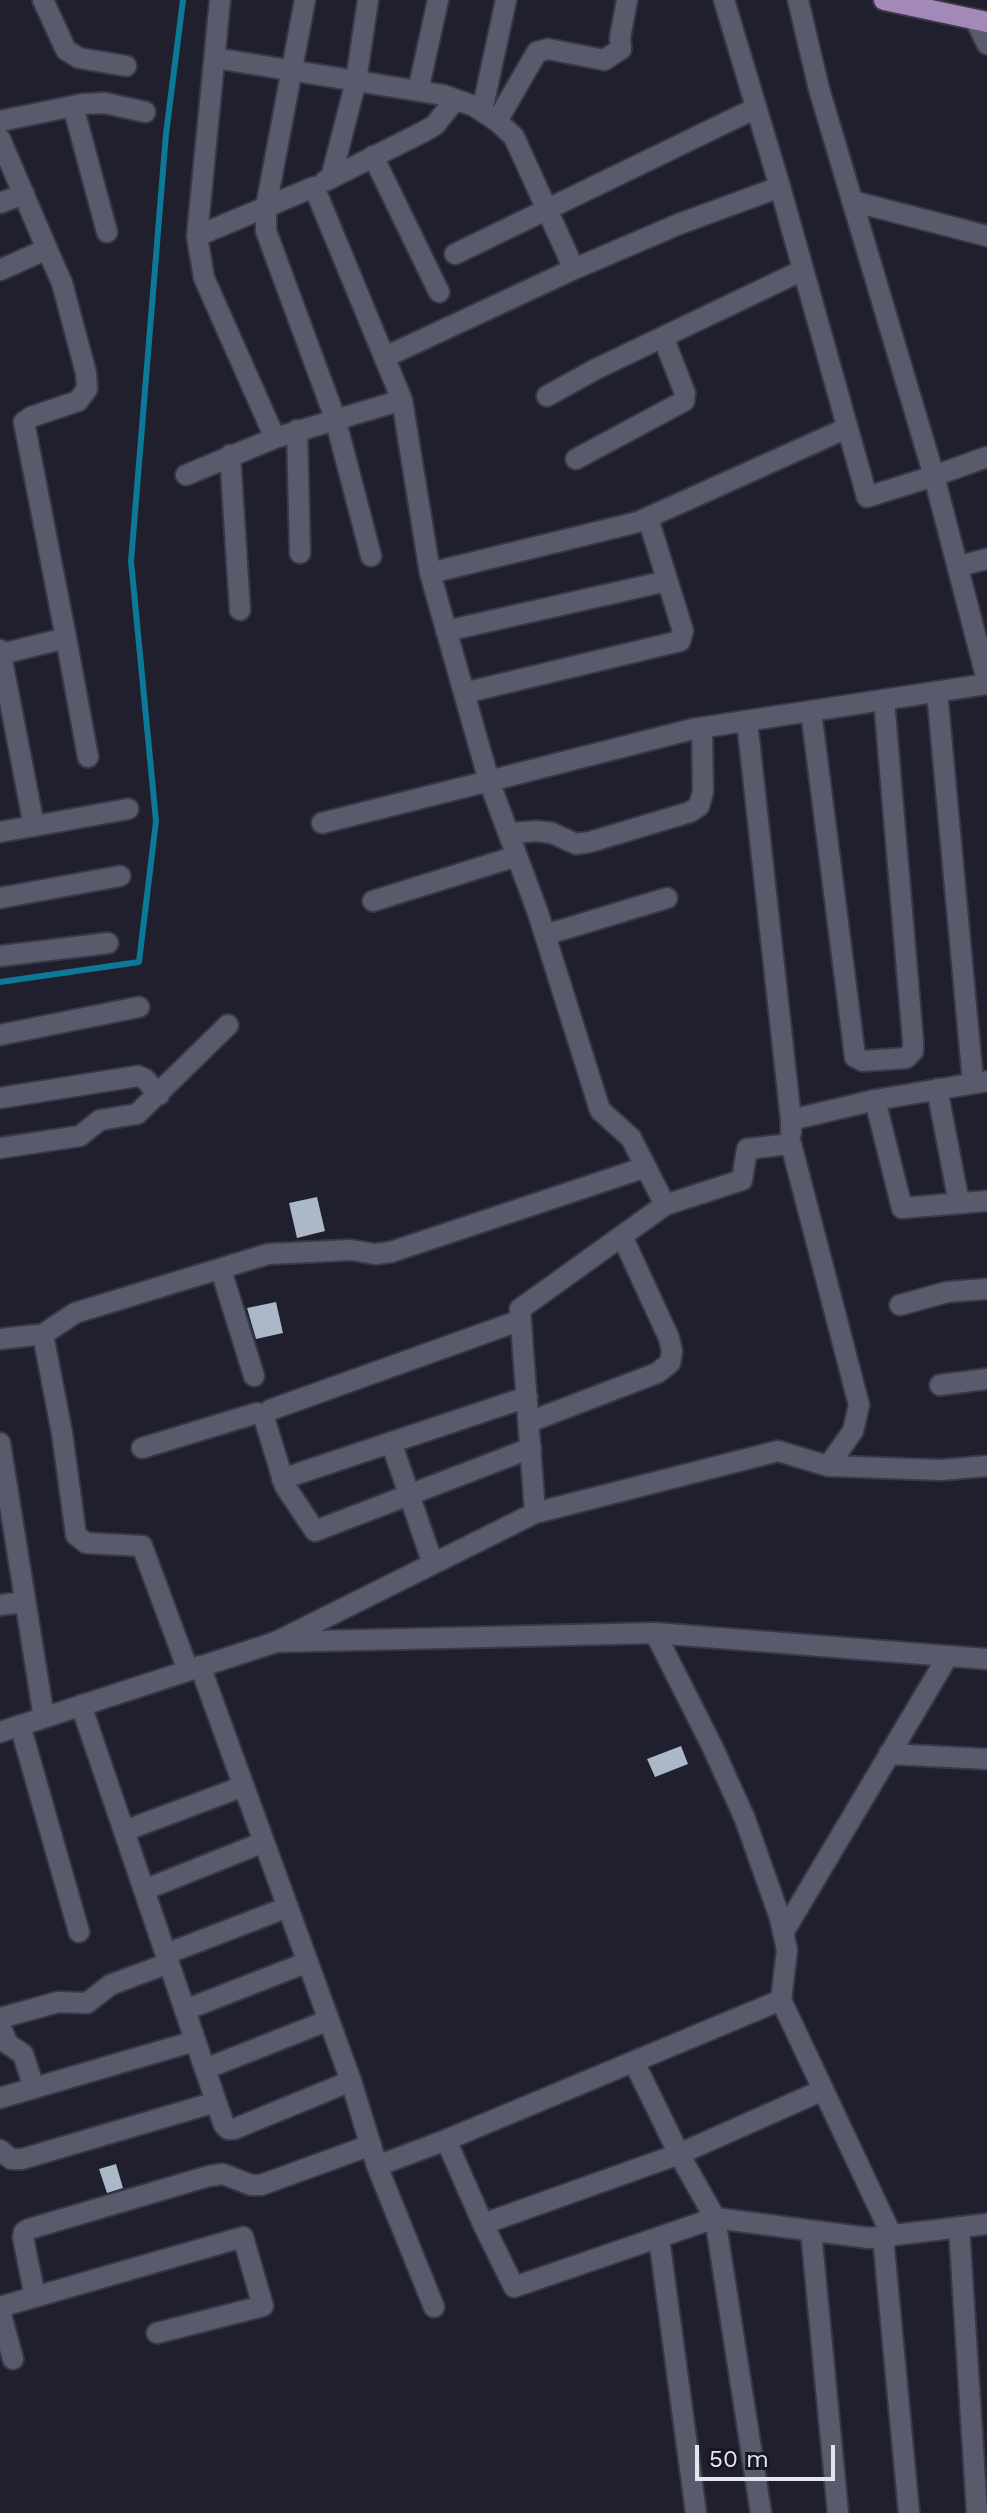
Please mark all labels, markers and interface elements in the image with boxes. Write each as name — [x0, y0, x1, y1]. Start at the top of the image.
scale bar — [699, 2429, 839, 2479]
text: 50 m — [709, 2445, 769, 2473]

